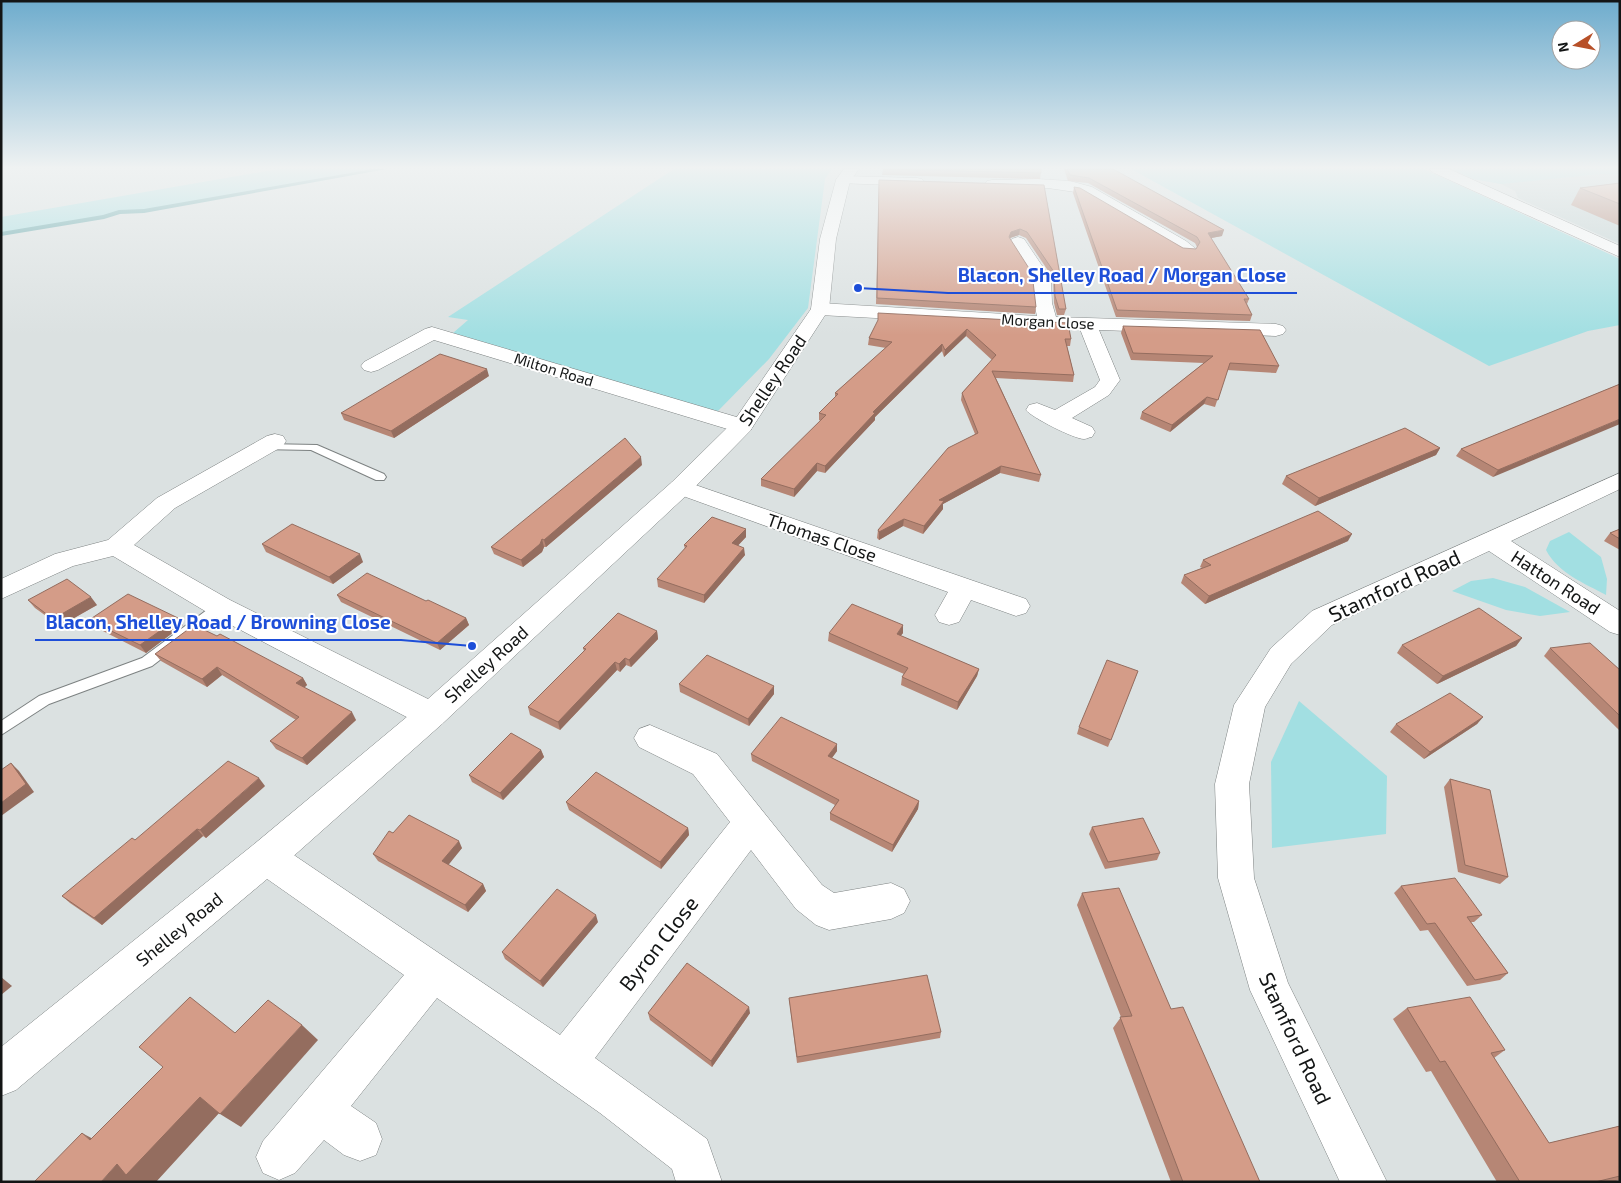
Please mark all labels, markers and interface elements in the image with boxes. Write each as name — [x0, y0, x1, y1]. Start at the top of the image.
north arrow — [1551, 20, 1601, 70]
text: N — [1553, 41, 1572, 54]
callout: Blacon, Shelley Road / Morgan Close — [948, 259, 1297, 293]
text: Blacon, Shelley Road / Morgan Close — [958, 263, 1287, 287]
street label: Morgan Close — [1001, 310, 1095, 332]
street label: Shelley Road — [733, 330, 811, 430]
street label: Milton Road — [512, 348, 596, 390]
street label: Thomas Close — [764, 508, 880, 566]
street label: Stamford Road — [1324, 544, 1464, 626]
street label: Hatton Road — [1507, 545, 1605, 619]
callout: Blacon, Shelley Road / Browning Close — [35, 606, 401, 640]
text: Blacon, Shelley Road / Browning Close — [45, 610, 391, 634]
street label: Shelley Road — [440, 621, 532, 707]
street label: Shelley Road — [131, 887, 227, 971]
street label: Byron Close — [613, 891, 703, 995]
street label: Stamford Road — [1255, 968, 1337, 1108]

